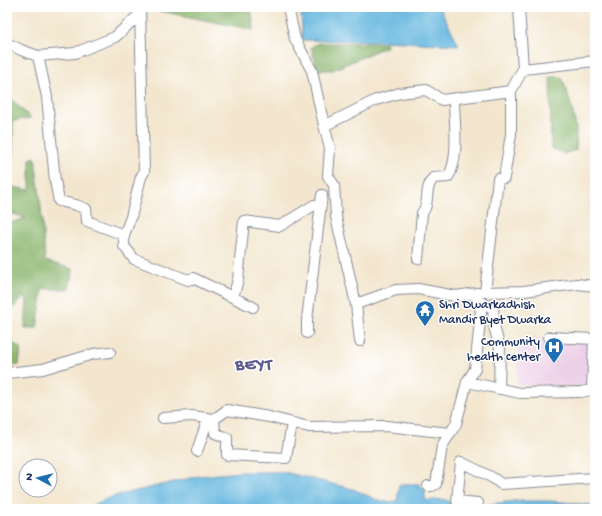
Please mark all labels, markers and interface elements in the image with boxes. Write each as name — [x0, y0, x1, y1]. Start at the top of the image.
place label: Shri Dwarkadhish Mandir Byet Dwarka — [439, 298, 552, 328]
temple icon: Shri Dwarkadhish Mandir Byet Dwarka — [414, 299, 436, 327]
place label: Community health center — [467, 335, 541, 365]
hospital icon: Community health center — [543, 336, 565, 364]
district label: BEYT — [234, 356, 273, 376]
north arrow — [18, 458, 58, 498]
text: N — [24, 473, 36, 481]

